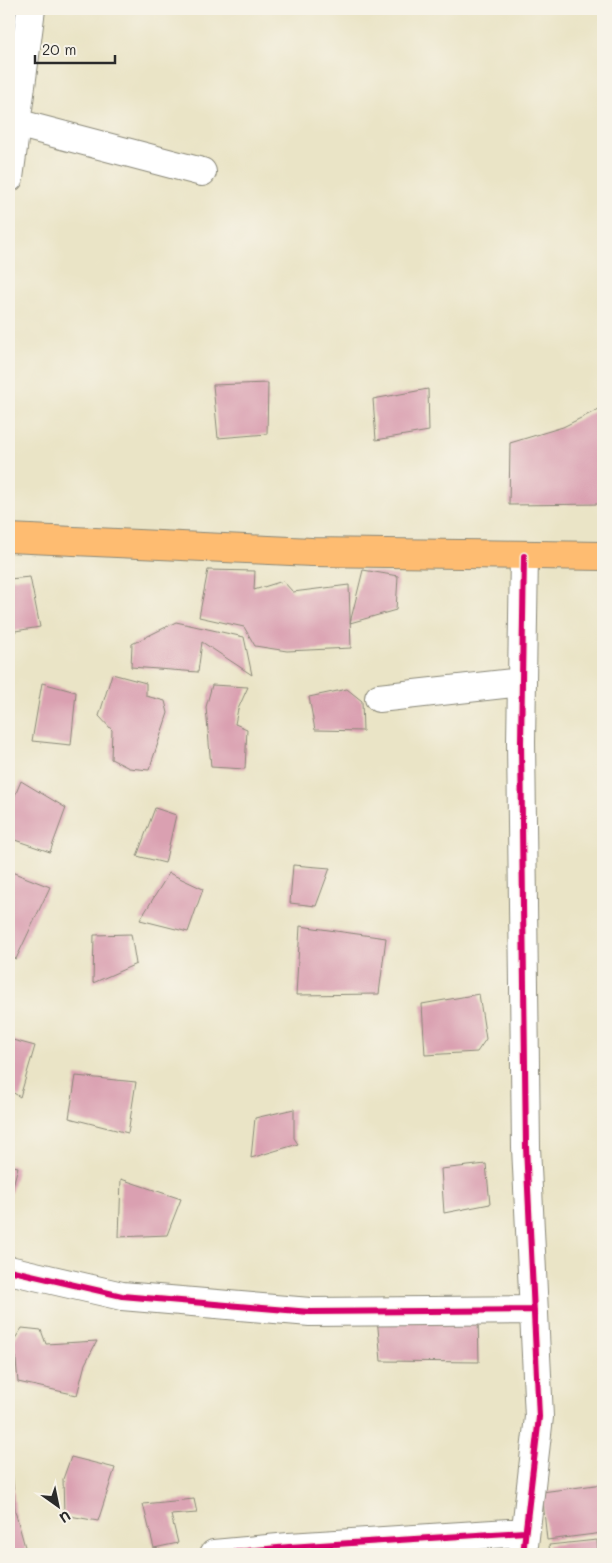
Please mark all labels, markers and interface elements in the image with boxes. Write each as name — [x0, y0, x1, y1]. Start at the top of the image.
scale bar — [35, 32, 115, 64]
text: 20 m — [42, 39, 76, 59]
north arrow — [32, 1480, 82, 1530]
text: U — [56, 1507, 75, 1528]

